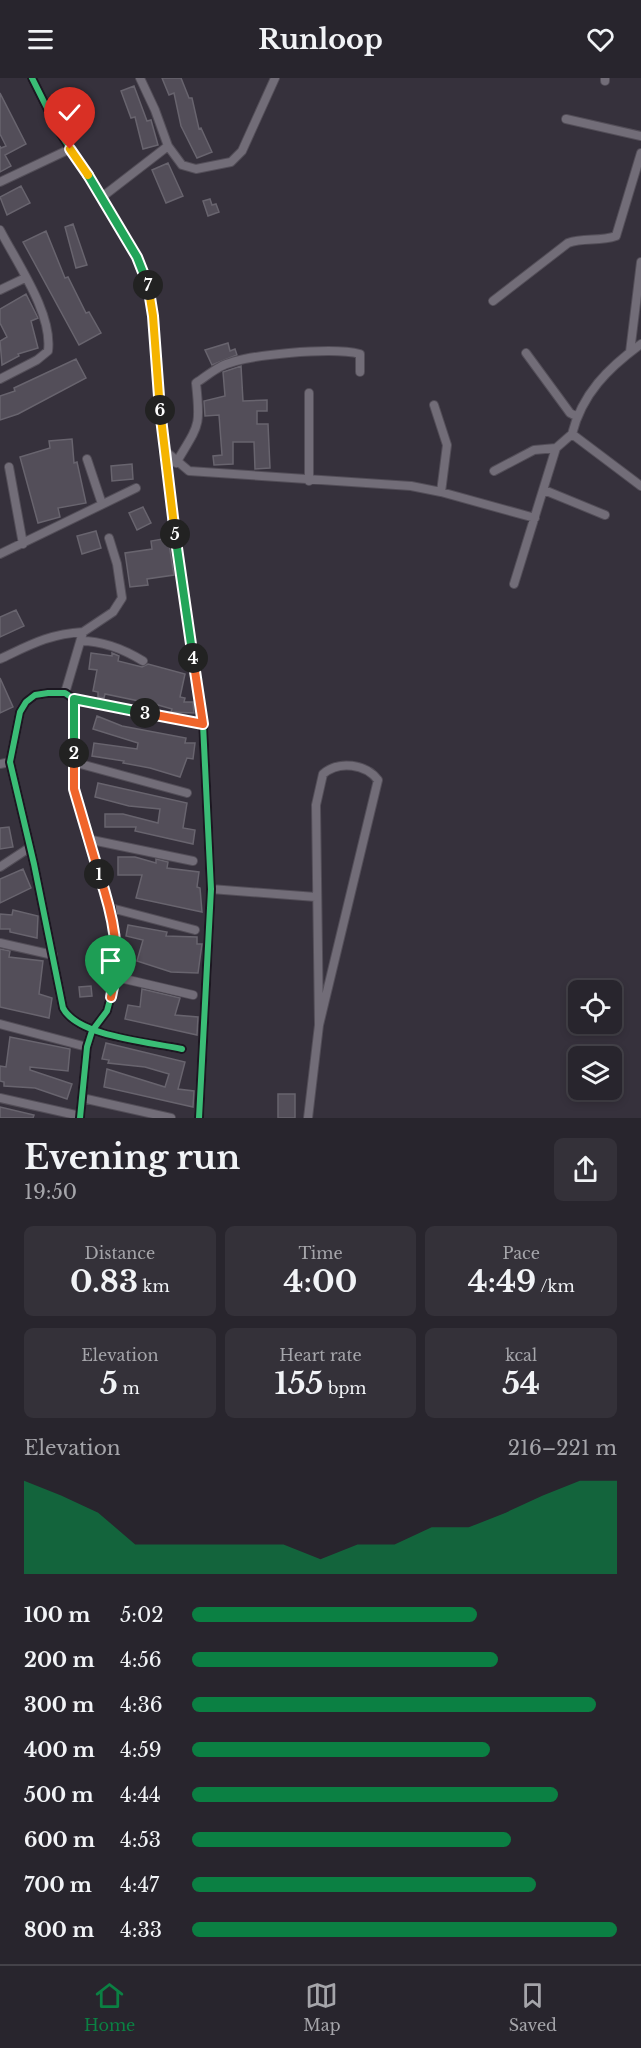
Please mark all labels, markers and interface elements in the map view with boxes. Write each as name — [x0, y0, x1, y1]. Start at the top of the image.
icon: menu — [24, 23, 57, 56]
text: Runloop — [258, 23, 383, 56]
icon: heart — [584, 23, 617, 56]
pin — [44, 87, 95, 149]
icon: check — [53, 96, 86, 129]
pin: 7 — [133, 270, 163, 300]
text: 7 — [144, 275, 152, 295]
pin: 6 — [145, 395, 175, 425]
text: 6 — [155, 400, 165, 420]
pin: 5 — [160, 519, 190, 549]
text: 5 — [170, 524, 180, 544]
pin: 4 — [178, 643, 208, 673]
text: 4 — [188, 648, 198, 668]
pin: 3 — [130, 698, 160, 728]
text: 3 — [140, 703, 150, 723]
pin: 2 — [59, 738, 89, 768]
text: 2 — [69, 743, 79, 763]
pin: 1 — [84, 859, 114, 889]
text: 1 — [96, 864, 102, 884]
pin — [85, 935, 136, 997]
icon: arrive — [94, 944, 127, 977]
map controls — [568, 980, 622, 1100]
button: locate — [568, 980, 622, 1034]
button: layers — [568, 1046, 622, 1100]
text: Evening run — [24, 1137, 240, 1178]
button: share — [554, 1138, 617, 1201]
text: 19:50 — [24, 1180, 77, 1204]
text: Distance — [85, 1243, 155, 1263]
text: Time — [298, 1243, 343, 1263]
text: Pace — [502, 1243, 540, 1263]
text: 0.83 — [70, 1263, 138, 1300]
text: 4:00 — [284, 1263, 357, 1300]
text: 4:49 — [468, 1263, 536, 1300]
text: km — [138, 1276, 170, 1296]
text: /km — [536, 1276, 575, 1296]
text: Elevation — [81, 1345, 158, 1365]
text: Heart rate — [279, 1345, 362, 1365]
text: kcal — [505, 1345, 537, 1365]
text: 5 — [100, 1365, 118, 1402]
text: 155 — [275, 1365, 323, 1402]
text: 54 — [502, 1365, 540, 1402]
text: m — [118, 1378, 140, 1398]
text: bpm — [323, 1378, 366, 1398]
text: Elevation — [24, 1436, 121, 1460]
text: 216–221 m — [508, 1436, 617, 1460]
text: 100 m — [24, 1603, 90, 1627]
text: 5:02 — [120, 1603, 164, 1627]
text: 200 m — [24, 1648, 95, 1672]
text: 4:56 — [120, 1648, 162, 1672]
text: 300 m — [24, 1693, 94, 1717]
text: 4:36 — [120, 1693, 163, 1717]
text: 400 m — [24, 1738, 95, 1762]
text: 4:59 — [120, 1738, 162, 1762]
text: 500 m — [24, 1783, 94, 1807]
text: 4:44 — [120, 1783, 161, 1807]
text: 600 m — [24, 1828, 95, 1852]
text: 4:53 — [120, 1828, 161, 1852]
text: 700 m — [24, 1873, 92, 1897]
text: 4:47 — [120, 1873, 159, 1897]
text: 800 m — [24, 1918, 94, 1942]
text: 4:33 — [120, 1918, 162, 1942]
tab: Home — [84, 1979, 135, 2035]
tab: Map — [303, 1979, 341, 2035]
tab: Saved — [509, 1979, 557, 2035]

